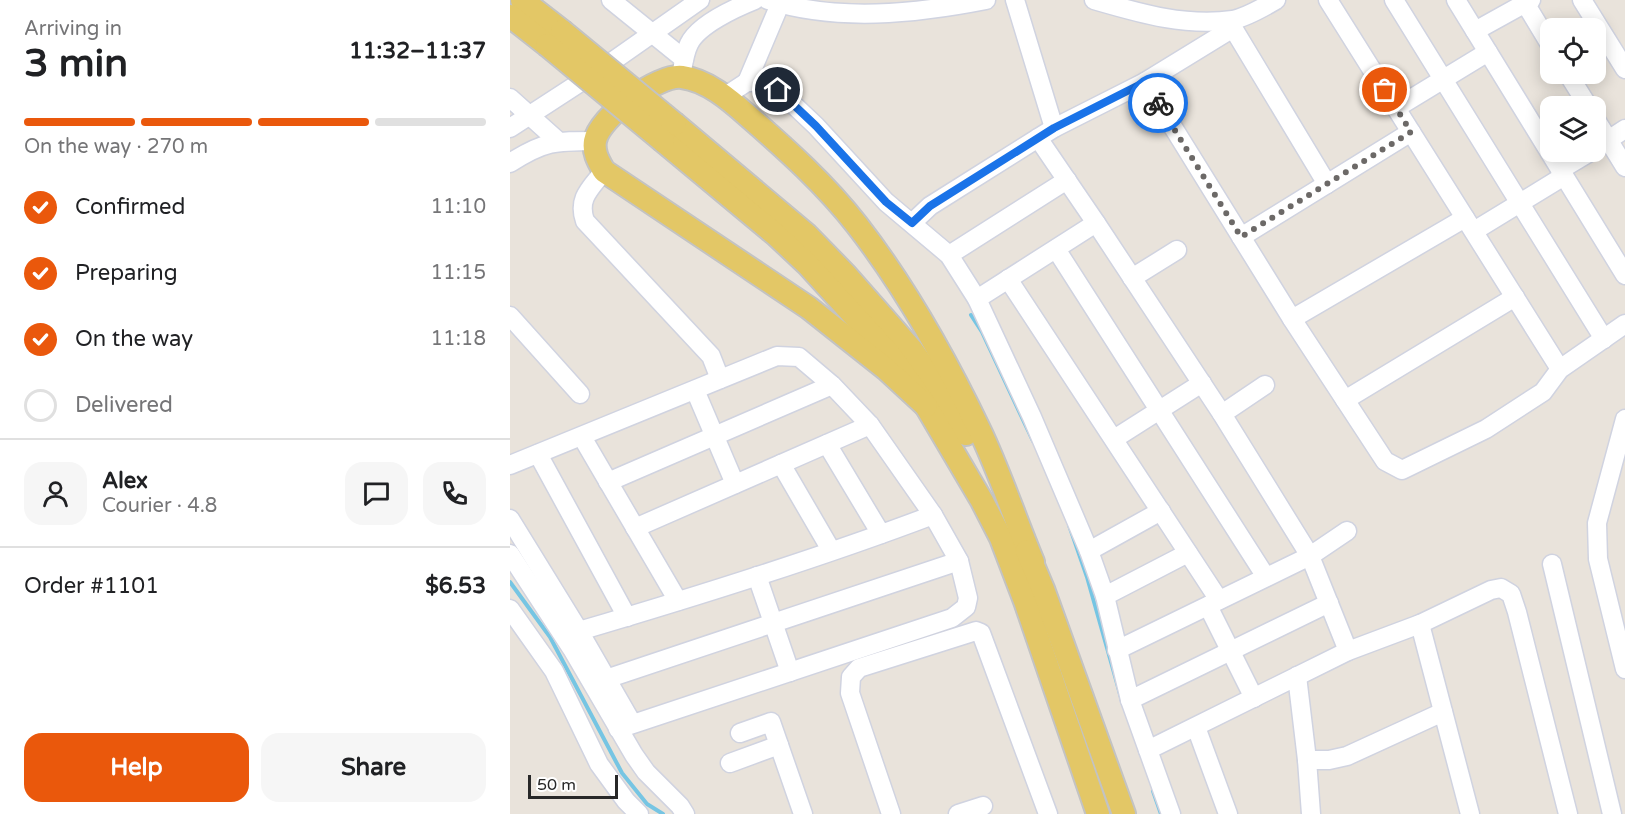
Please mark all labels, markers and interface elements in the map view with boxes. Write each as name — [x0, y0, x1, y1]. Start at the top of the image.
text: Arriving in — [24, 17, 122, 41]
map controls — [1540, 18, 1606, 162]
button: locate — [1540, 18, 1606, 84]
text: 11:32–11:37 — [349, 38, 486, 64]
text: 3 min — [24, 40, 128, 87]
pin — [752, 64, 803, 115]
pin — [1359, 64, 1410, 115]
icon: home — [761, 73, 794, 106]
courier — [1128, 73, 1188, 133]
icon: bag — [1368, 73, 1401, 106]
icon: bike — [1142, 87, 1175, 120]
button: layers — [1540, 96, 1606, 162]
text: On the way · 270 m — [24, 135, 208, 159]
icon: check — [24, 191, 57, 224]
text: Confirmed — [75, 194, 185, 220]
text: 11:10 — [431, 195, 486, 219]
icon: check — [24, 257, 57, 290]
text: Preparing — [75, 260, 178, 286]
text: 11:15 — [431, 261, 486, 285]
icon: check — [24, 323, 57, 356]
text: On the way — [75, 326, 193, 352]
text: 11:18 — [431, 327, 486, 351]
text: Delivered — [75, 392, 173, 418]
button: person — [24, 462, 87, 525]
button: chat — [345, 462, 408, 525]
button: phone — [423, 462, 486, 525]
text: Alex — [102, 468, 148, 494]
text: Courier · 4.8 — [102, 494, 217, 518]
text: Order #1101 — [24, 573, 159, 599]
text: $6.53 — [425, 573, 486, 599]
button: Help — [24, 733, 249, 802]
button: Share — [261, 733, 486, 802]
scale bar — [528, 772, 618, 800]
text: 50 m — [537, 775, 576, 795]

